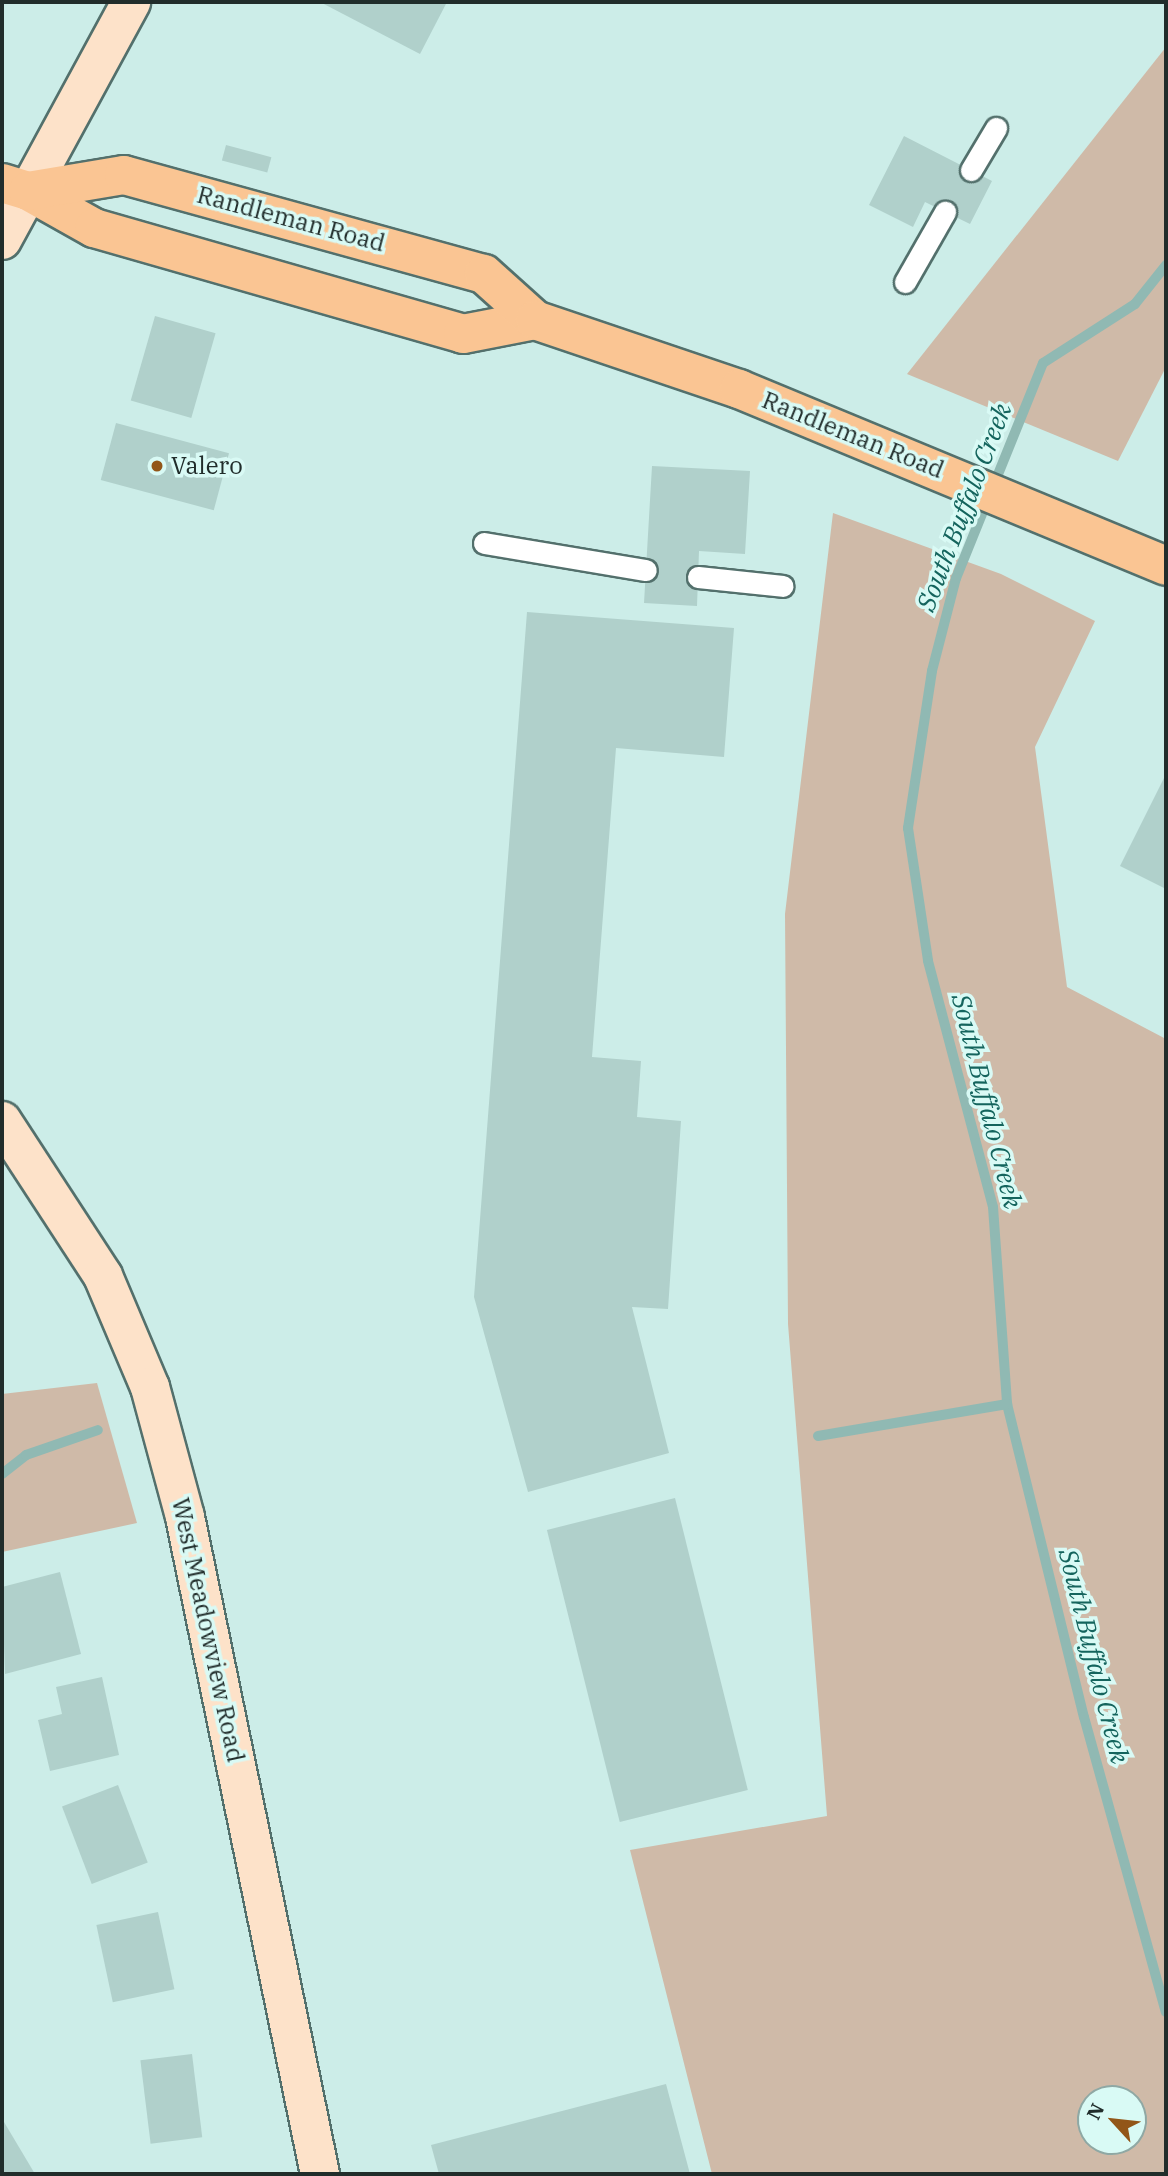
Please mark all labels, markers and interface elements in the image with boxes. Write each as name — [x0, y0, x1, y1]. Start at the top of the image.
street label: Randleman Road — [194, 180, 388, 258]
street label: Randleman Road — [758, 385, 948, 485]
water label: South Buffalo Creek — [910, 399, 1018, 615]
place label: Valero — [171, 452, 243, 480]
marker: Valero — [149, 458, 165, 474]
water label: South Buffalo Creek — [945, 991, 1029, 1211]
street label: West Meadowview Road — [166, 1495, 250, 1765]
water label: South Buffalo Creek — [1052, 1546, 1136, 1766]
north arrow — [1077, 2085, 1147, 2155]
text: N — [1081, 2099, 1109, 2124]

